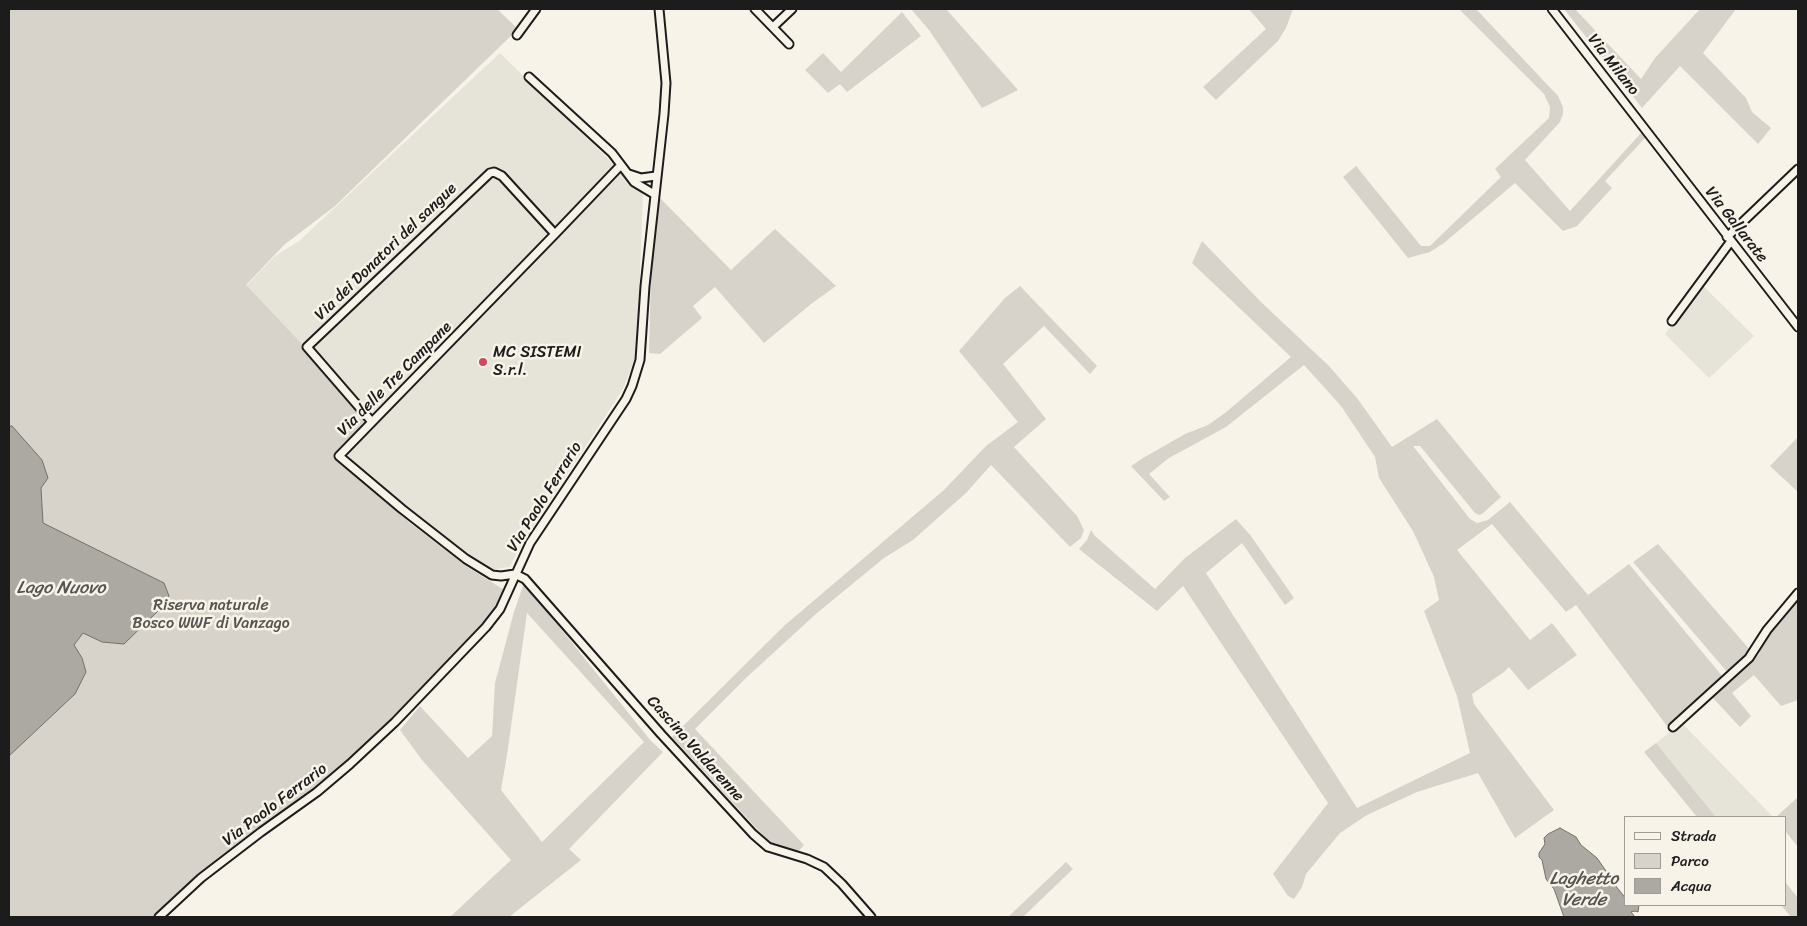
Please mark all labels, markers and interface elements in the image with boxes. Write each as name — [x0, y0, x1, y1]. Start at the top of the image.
street label: Via Milano — [1583, 30, 1643, 100]
street label: Via dei Donatori del sangue — [311, 179, 461, 325]
street label: Via Gallarate — [1700, 183, 1772, 267]
street label: Via delle Tre Campane — [334, 318, 456, 440]
place label: MC SISTEMI S.r.l. — [493, 343, 581, 381]
marker: MC SISTEMI S.r.l. — [477, 356, 489, 368]
street label: Via Paolo Ferrario — [504, 439, 586, 555]
water label: Lago Nuovo — [17, 577, 105, 599]
park label: Riserva naturale Bosco WWF di Vanzago — [132, 596, 290, 634]
street label: Cascina Valdarenne — [642, 692, 748, 806]
street label: Via Paolo Ferrario — [219, 759, 331, 851]
legend — [1624, 816, 1787, 906]
text: Strada — [1671, 823, 1716, 849]
text: Parco — [1671, 848, 1709, 874]
water label: Laghetto Verde — [1550, 868, 1618, 911]
text: Acqua — [1671, 873, 1711, 899]

